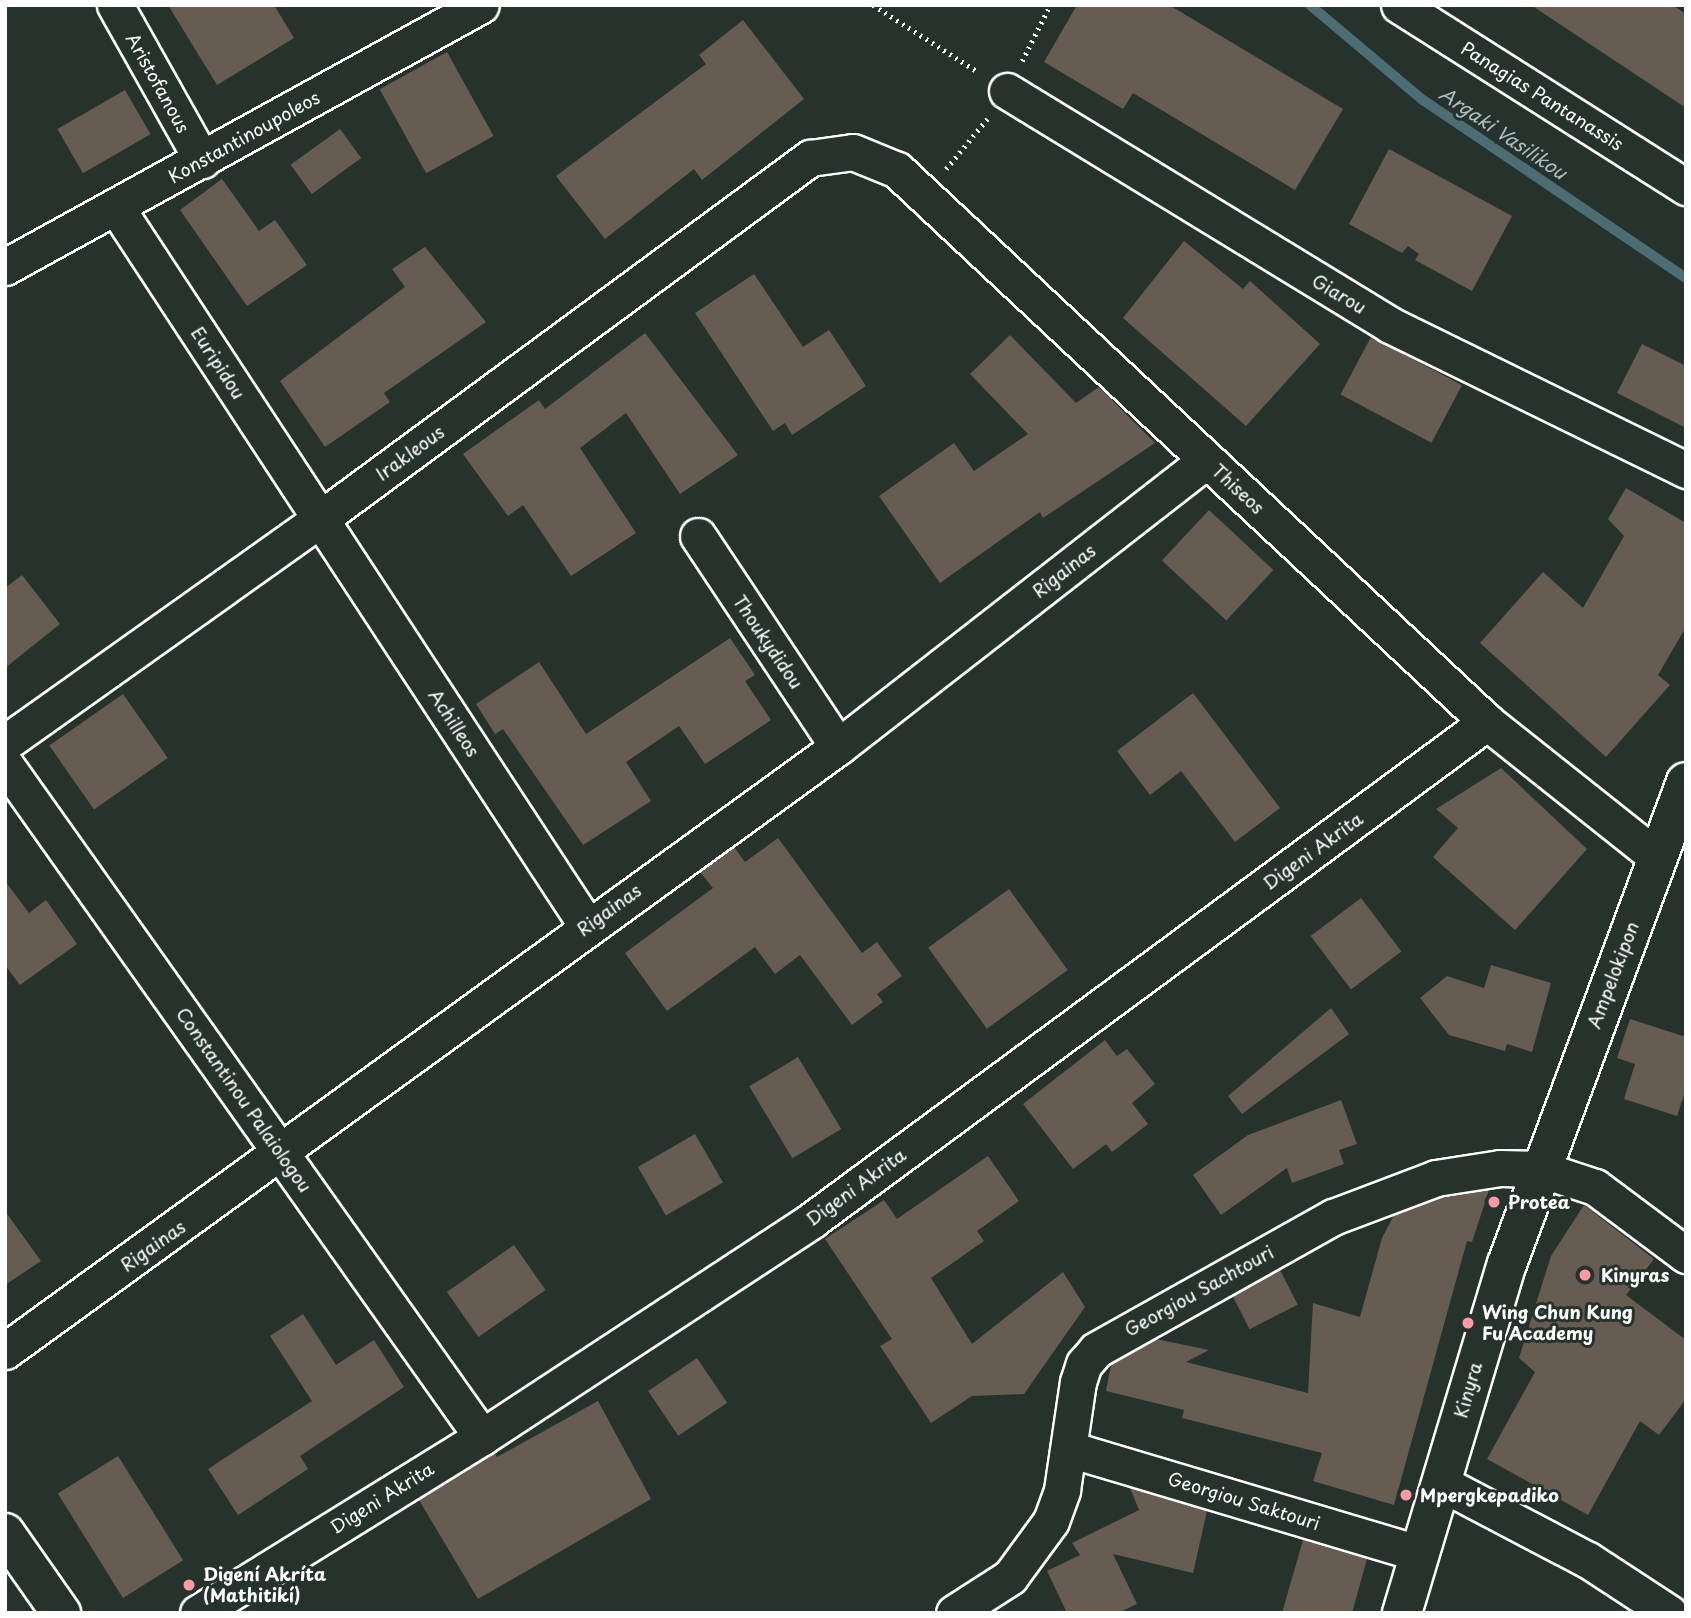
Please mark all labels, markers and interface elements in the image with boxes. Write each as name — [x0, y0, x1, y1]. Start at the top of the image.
street label: Aristofanous — [122, 29, 194, 137]
street label: Panagias Pantanassis — [1457, 37, 1627, 155]
water label: Argaki Vasilikou — [1435, 82, 1571, 184]
street label: Konstantinoupoleos — [165, 86, 323, 188]
street label: Giarou — [1308, 270, 1370, 318]
street label: Euripidou — [187, 323, 249, 403]
street label: Irakleous — [372, 421, 448, 485]
street label: Thiseos — [1208, 460, 1268, 518]
street label: Rigainas — [1028, 540, 1100, 602]
street label: Thoukydidou — [729, 591, 807, 693]
street label: Achilleos — [424, 685, 484, 761]
street label: Digeni Akrita — [1259, 808, 1367, 894]
street label: Rigainas — [573, 880, 645, 940]
street label: Ampelokipon — [1583, 919, 1643, 1031]
street label: Constantinou Palaiologou — [172, 1003, 316, 1197]
street label: Digeni Akrita — [802, 1144, 910, 1230]
place label: Protea — [1508, 1191, 1570, 1213]
marker: Protea — [1486, 1194, 1502, 1210]
street label: Rigainas — [116, 1216, 190, 1276]
street label: Georgiou Sachtouri — [1121, 1241, 1277, 1341]
place label: Kinyras — [1601, 1264, 1669, 1286]
marker: Kinyras — [1575, 1265, 1595, 1285]
place label: Wing Chun Kung Fu Academy — [1482, 1302, 1634, 1344]
marker: Wing Chun Kung Fu Academy — [1460, 1315, 1476, 1331]
street label: Kinyra — [1450, 1360, 1486, 1420]
street label: Digeni Akrita — [327, 1458, 437, 1538]
street label: Georgiou Saktouri — [1165, 1468, 1323, 1534]
place label: Mpergkepadiko — [1420, 1484, 1559, 1506]
marker: Mpergkepadiko — [1398, 1487, 1414, 1503]
place label: Digení Akríta (Mathitikí) — [203, 1564, 327, 1606]
marker: Digení Akríta (Mathitikí) — [181, 1577, 197, 1593]

